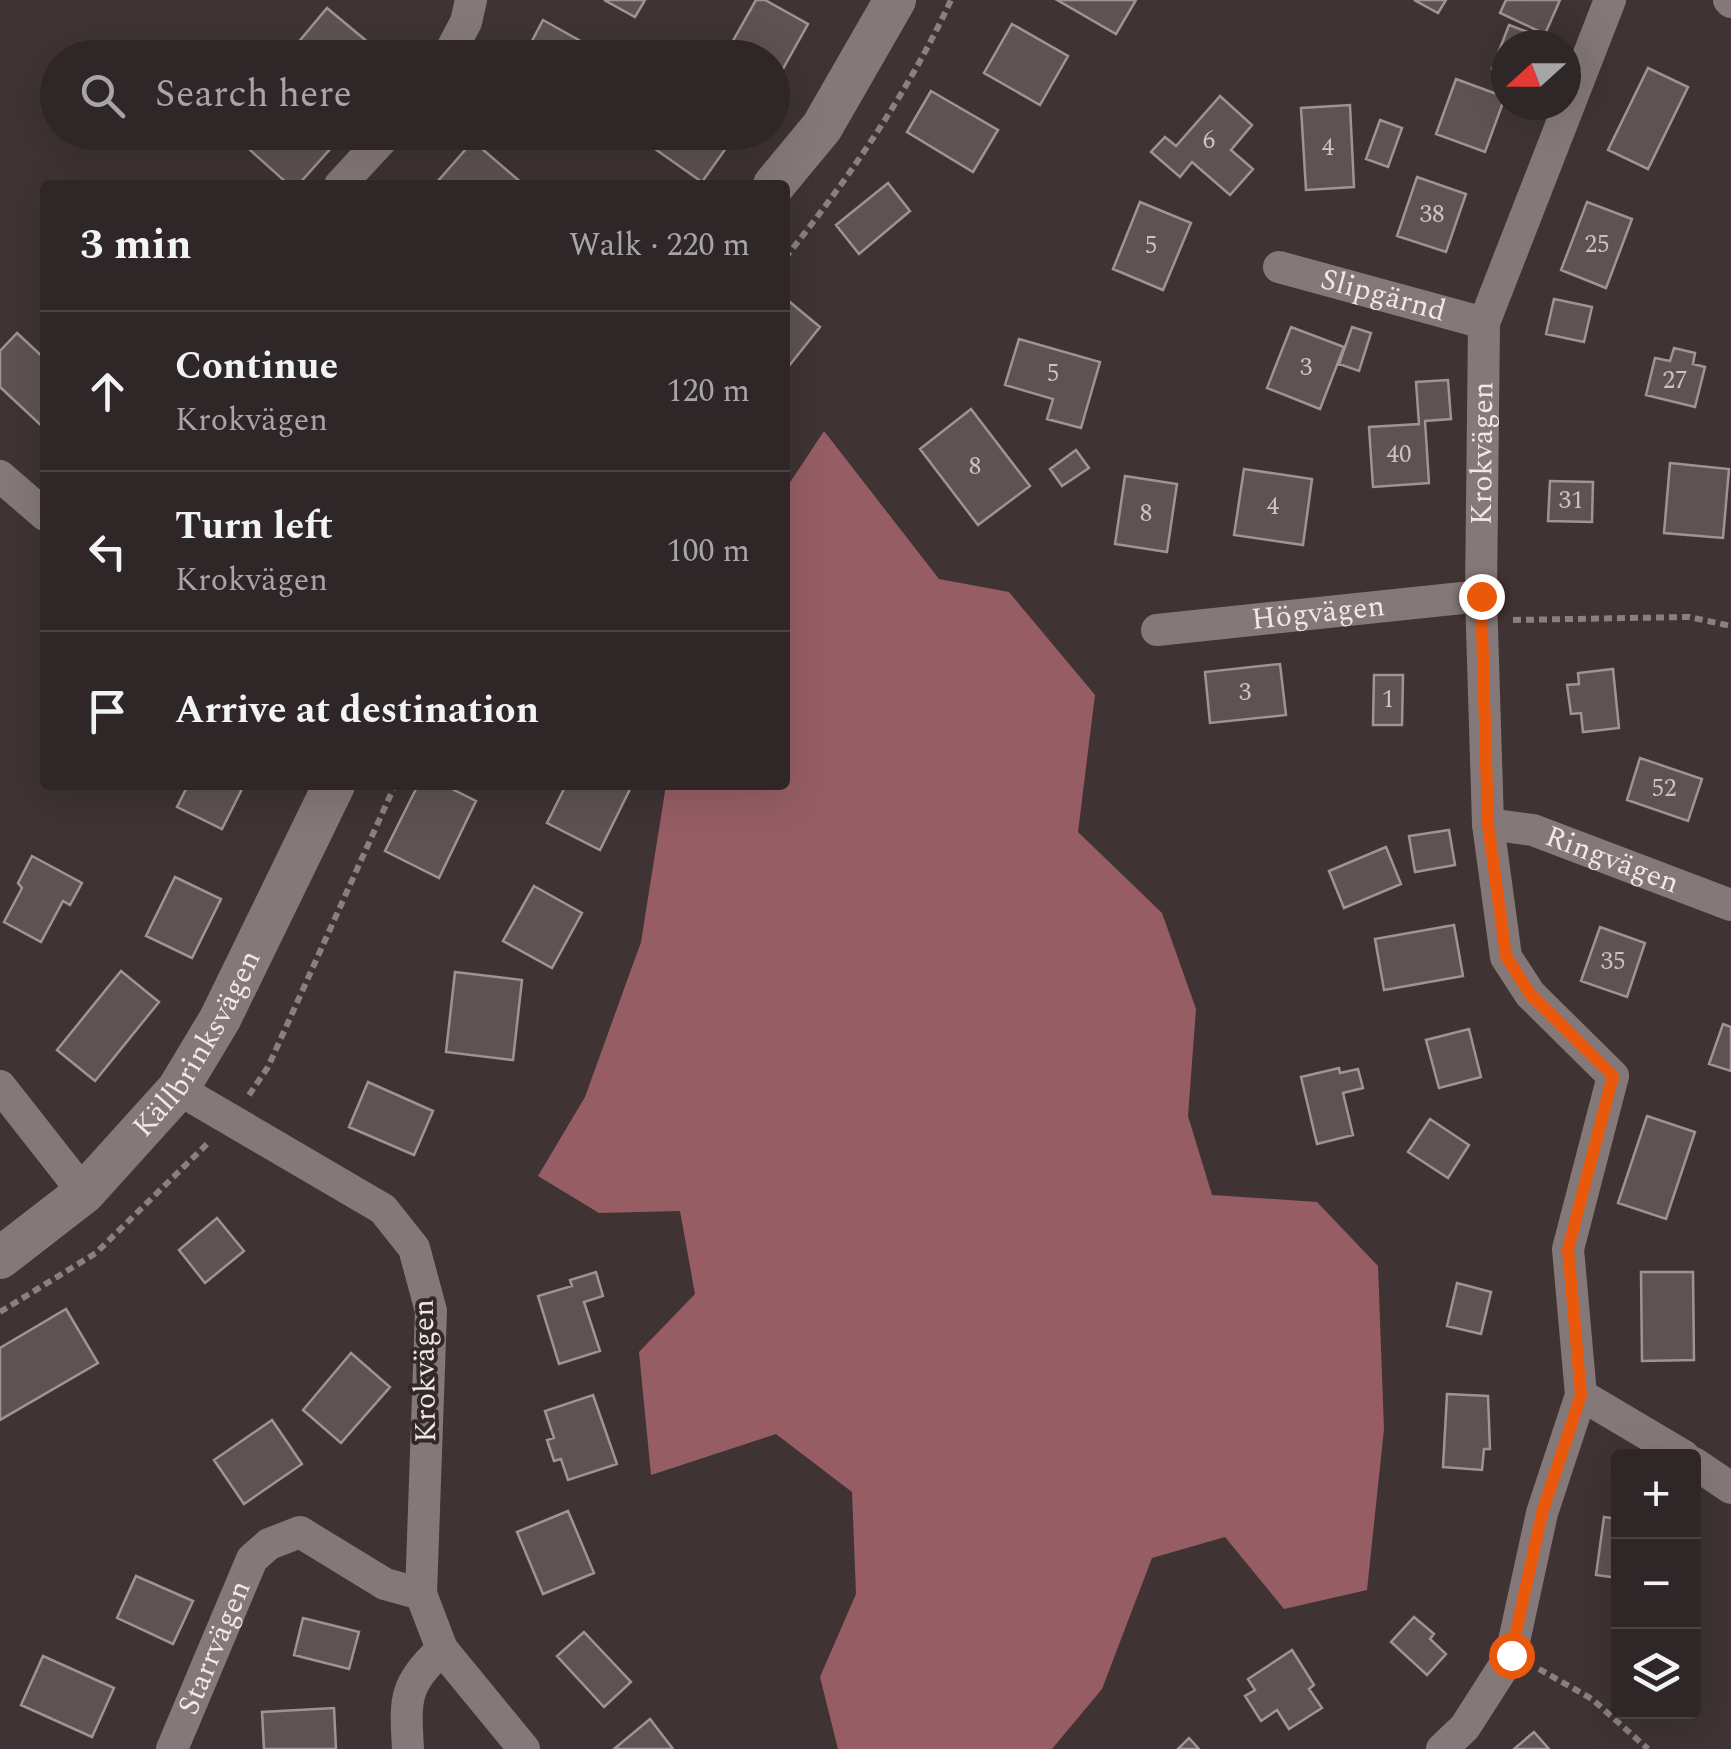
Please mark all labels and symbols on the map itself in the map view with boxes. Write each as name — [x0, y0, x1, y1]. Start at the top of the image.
north arrow — [1491, 30, 1581, 120]
house number: 6 — [1203, 122, 1215, 160]
house number: 4 — [1322, 129, 1335, 167]
house number: 38 — [1419, 196, 1445, 234]
house number: 25 — [1584, 226, 1610, 264]
house number: 5 — [1145, 227, 1157, 265]
street label: Slipgärnd — [1315, 256, 1451, 335]
house number: 3 — [1300, 349, 1312, 387]
house number: 5 — [1047, 355, 1059, 393]
house number: 27 — [1662, 362, 1688, 400]
street label: Krokvägen — [1459, 381, 1506, 525]
house number: 40 — [1386, 436, 1412, 474]
house number: 8 — [969, 448, 981, 486]
house number: 31 — [1558, 482, 1584, 520]
house number: 4 — [1267, 488, 1280, 526]
house number: 8 — [1140, 495, 1152, 533]
route end — [1459, 574, 1505, 620]
street label: Högvägen — [1249, 583, 1387, 643]
house number: 3 — [1239, 674, 1251, 712]
house number: 1 — [1382, 681, 1394, 719]
house number: 52 — [1651, 770, 1677, 808]
street label: Ringvägen — [1539, 814, 1686, 906]
street label: Källbrinksvägen — [121, 942, 273, 1148]
house number: 35 — [1600, 943, 1626, 981]
street label: Krokvägen — [401, 1299, 449, 1443]
street label: Starrvägen — [166, 1573, 264, 1722]
route start — [1489, 1633, 1535, 1679]

